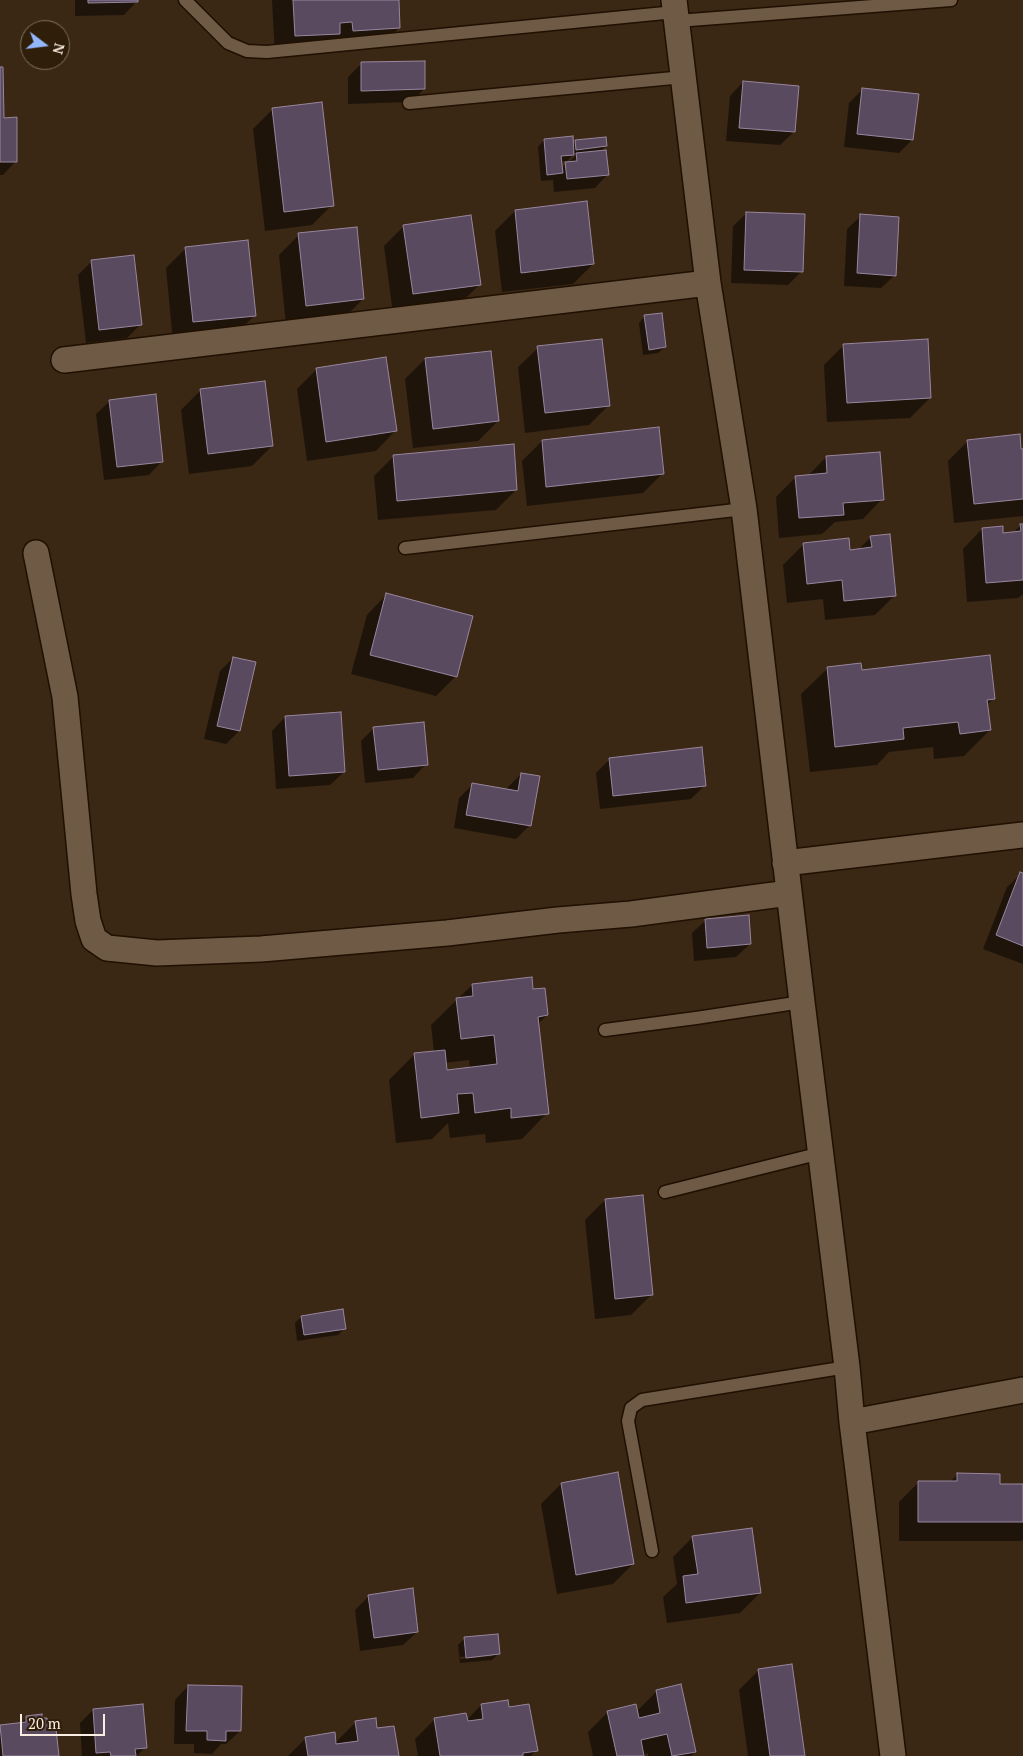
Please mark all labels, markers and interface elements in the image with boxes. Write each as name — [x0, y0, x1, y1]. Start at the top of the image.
north arrow — [20, 20, 70, 70]
text: N — [48, 41, 70, 56]
scale bar — [22, 1704, 108, 1736]
text: 20 m — [28, 1713, 61, 1733]

